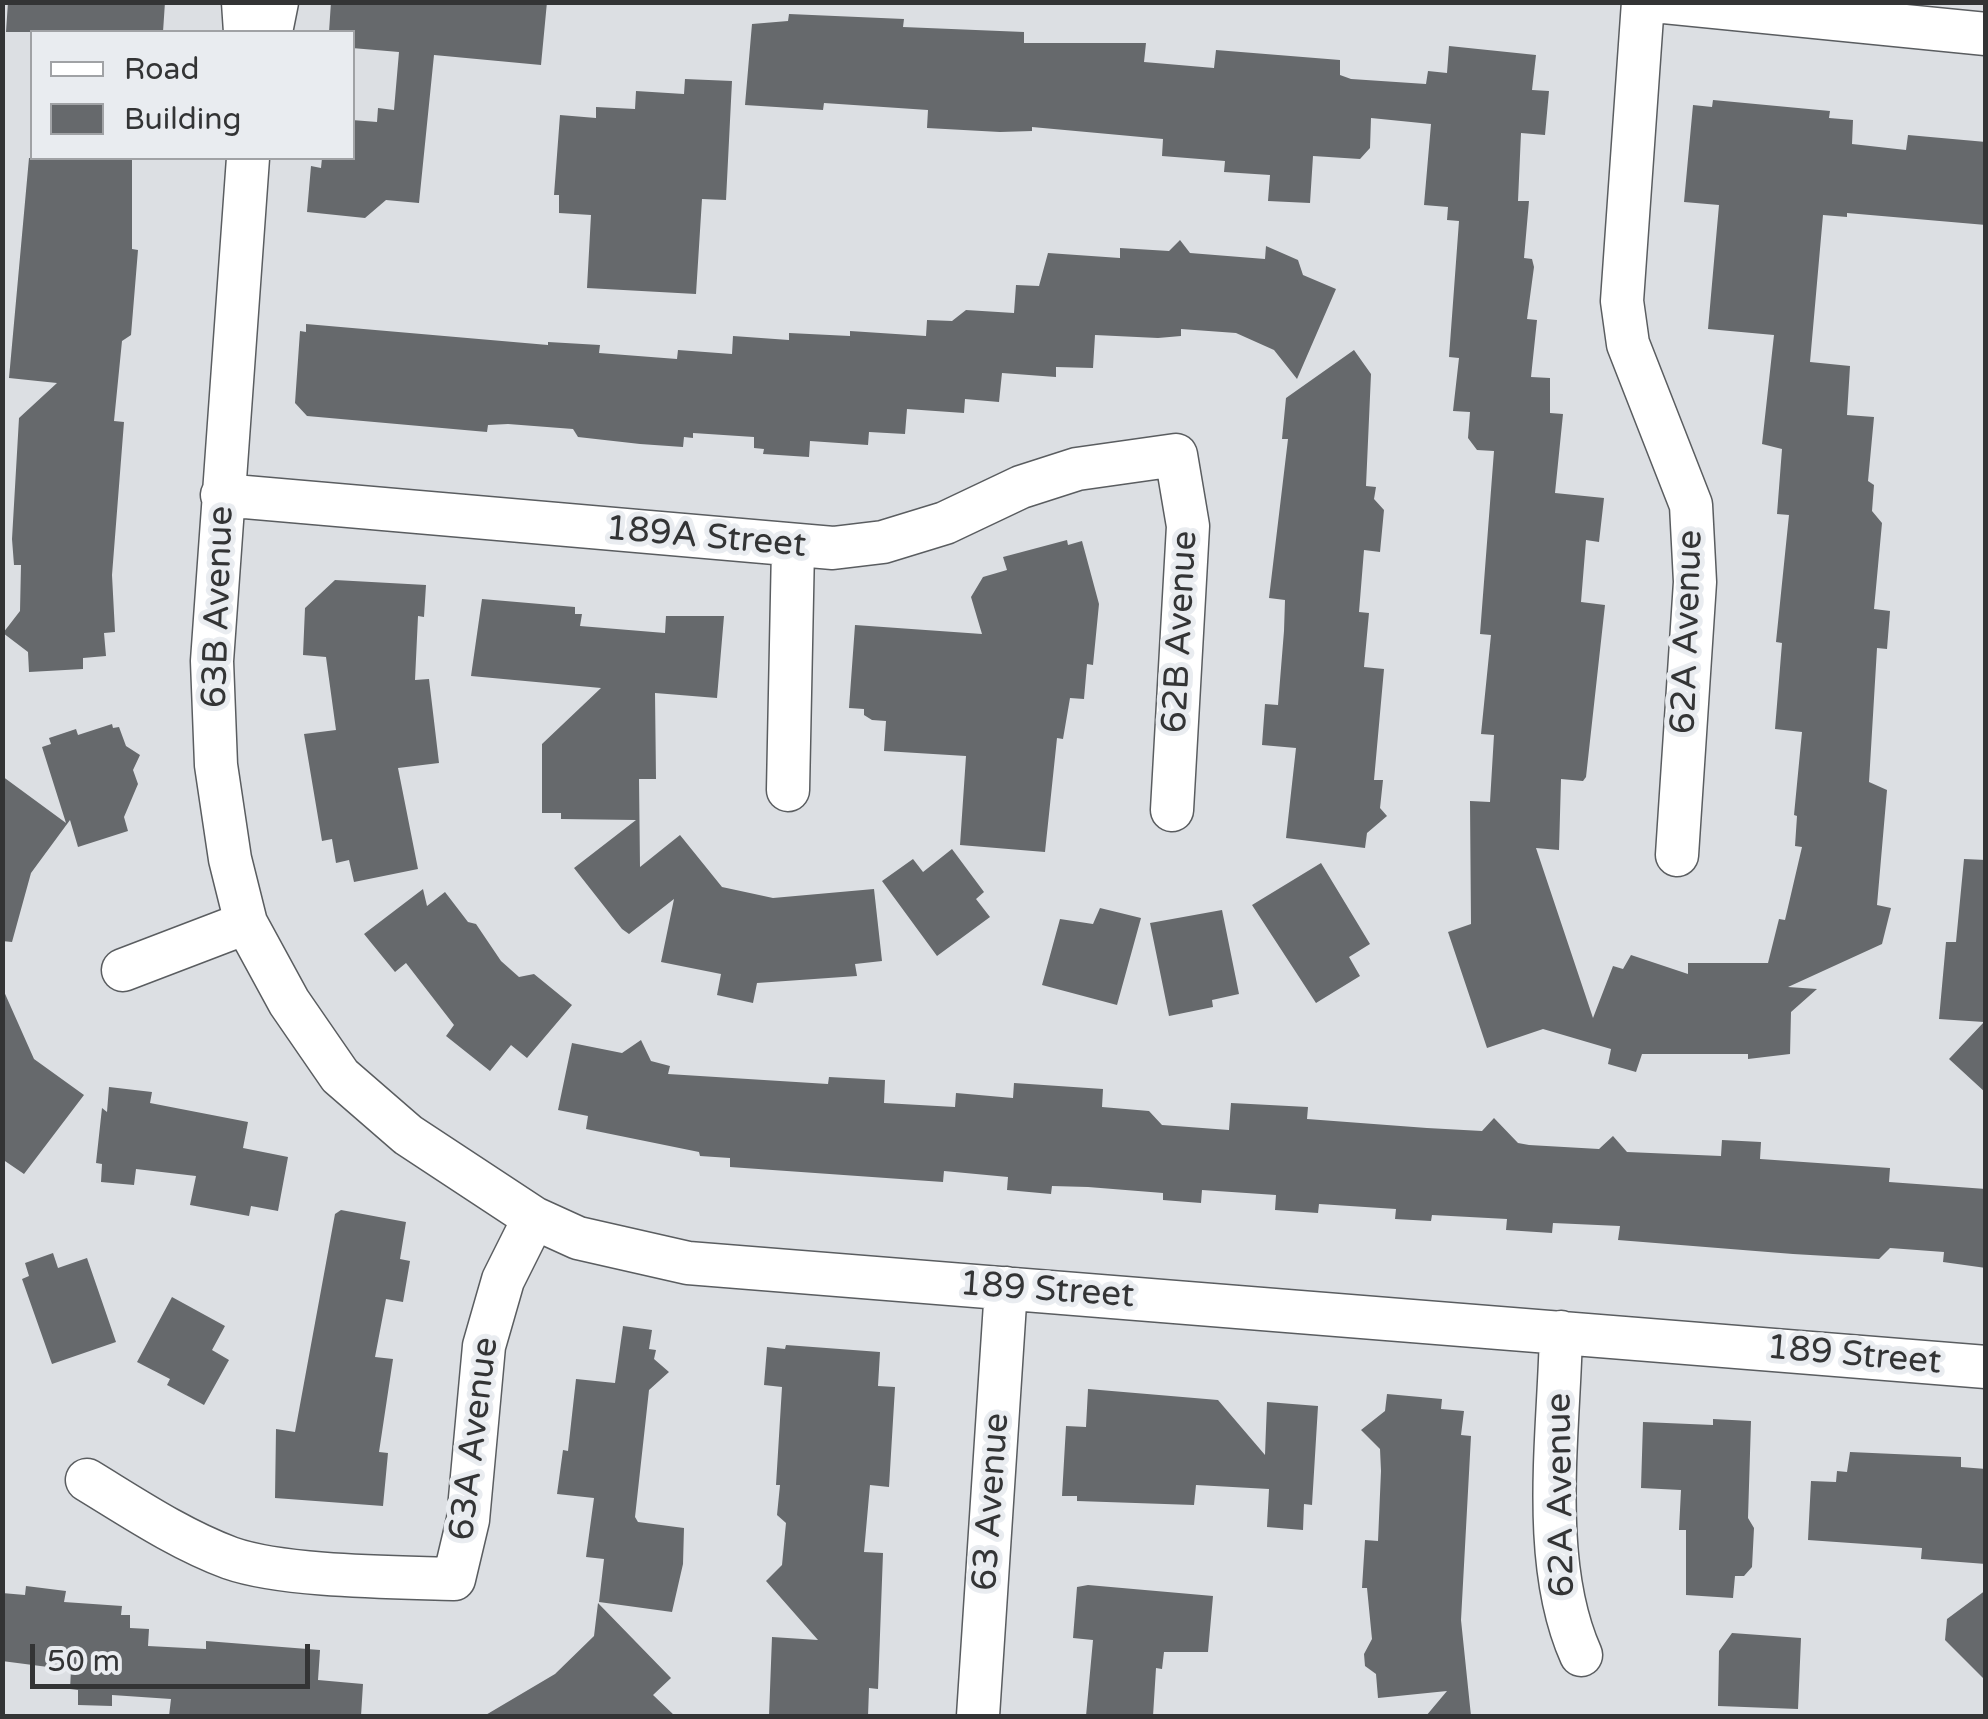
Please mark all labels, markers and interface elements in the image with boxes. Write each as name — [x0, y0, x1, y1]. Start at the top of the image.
legend — [30, 30, 355, 160]
text: Road — [124, 51, 199, 88]
text: Building — [124, 101, 241, 138]
street label: 63B Avenue — [194, 505, 244, 709]
street label: 189A Street — [604, 508, 808, 568]
street label: 62A Avenue — [1663, 529, 1713, 735]
street label: 62B Avenue — [1155, 530, 1207, 734]
street label: 189 Street — [958, 1264, 1136, 1318]
street label: 189 Street — [1765, 1327, 1943, 1385]
street label: 63A Avenue — [442, 1335, 508, 1543]
street label: 62A Avenue — [1539, 1392, 1585, 1598]
street label: 63 Avenue — [965, 1412, 1019, 1592]
scale bar — [35, 1624, 315, 1686]
text: 50 m — [47, 1643, 120, 1680]

